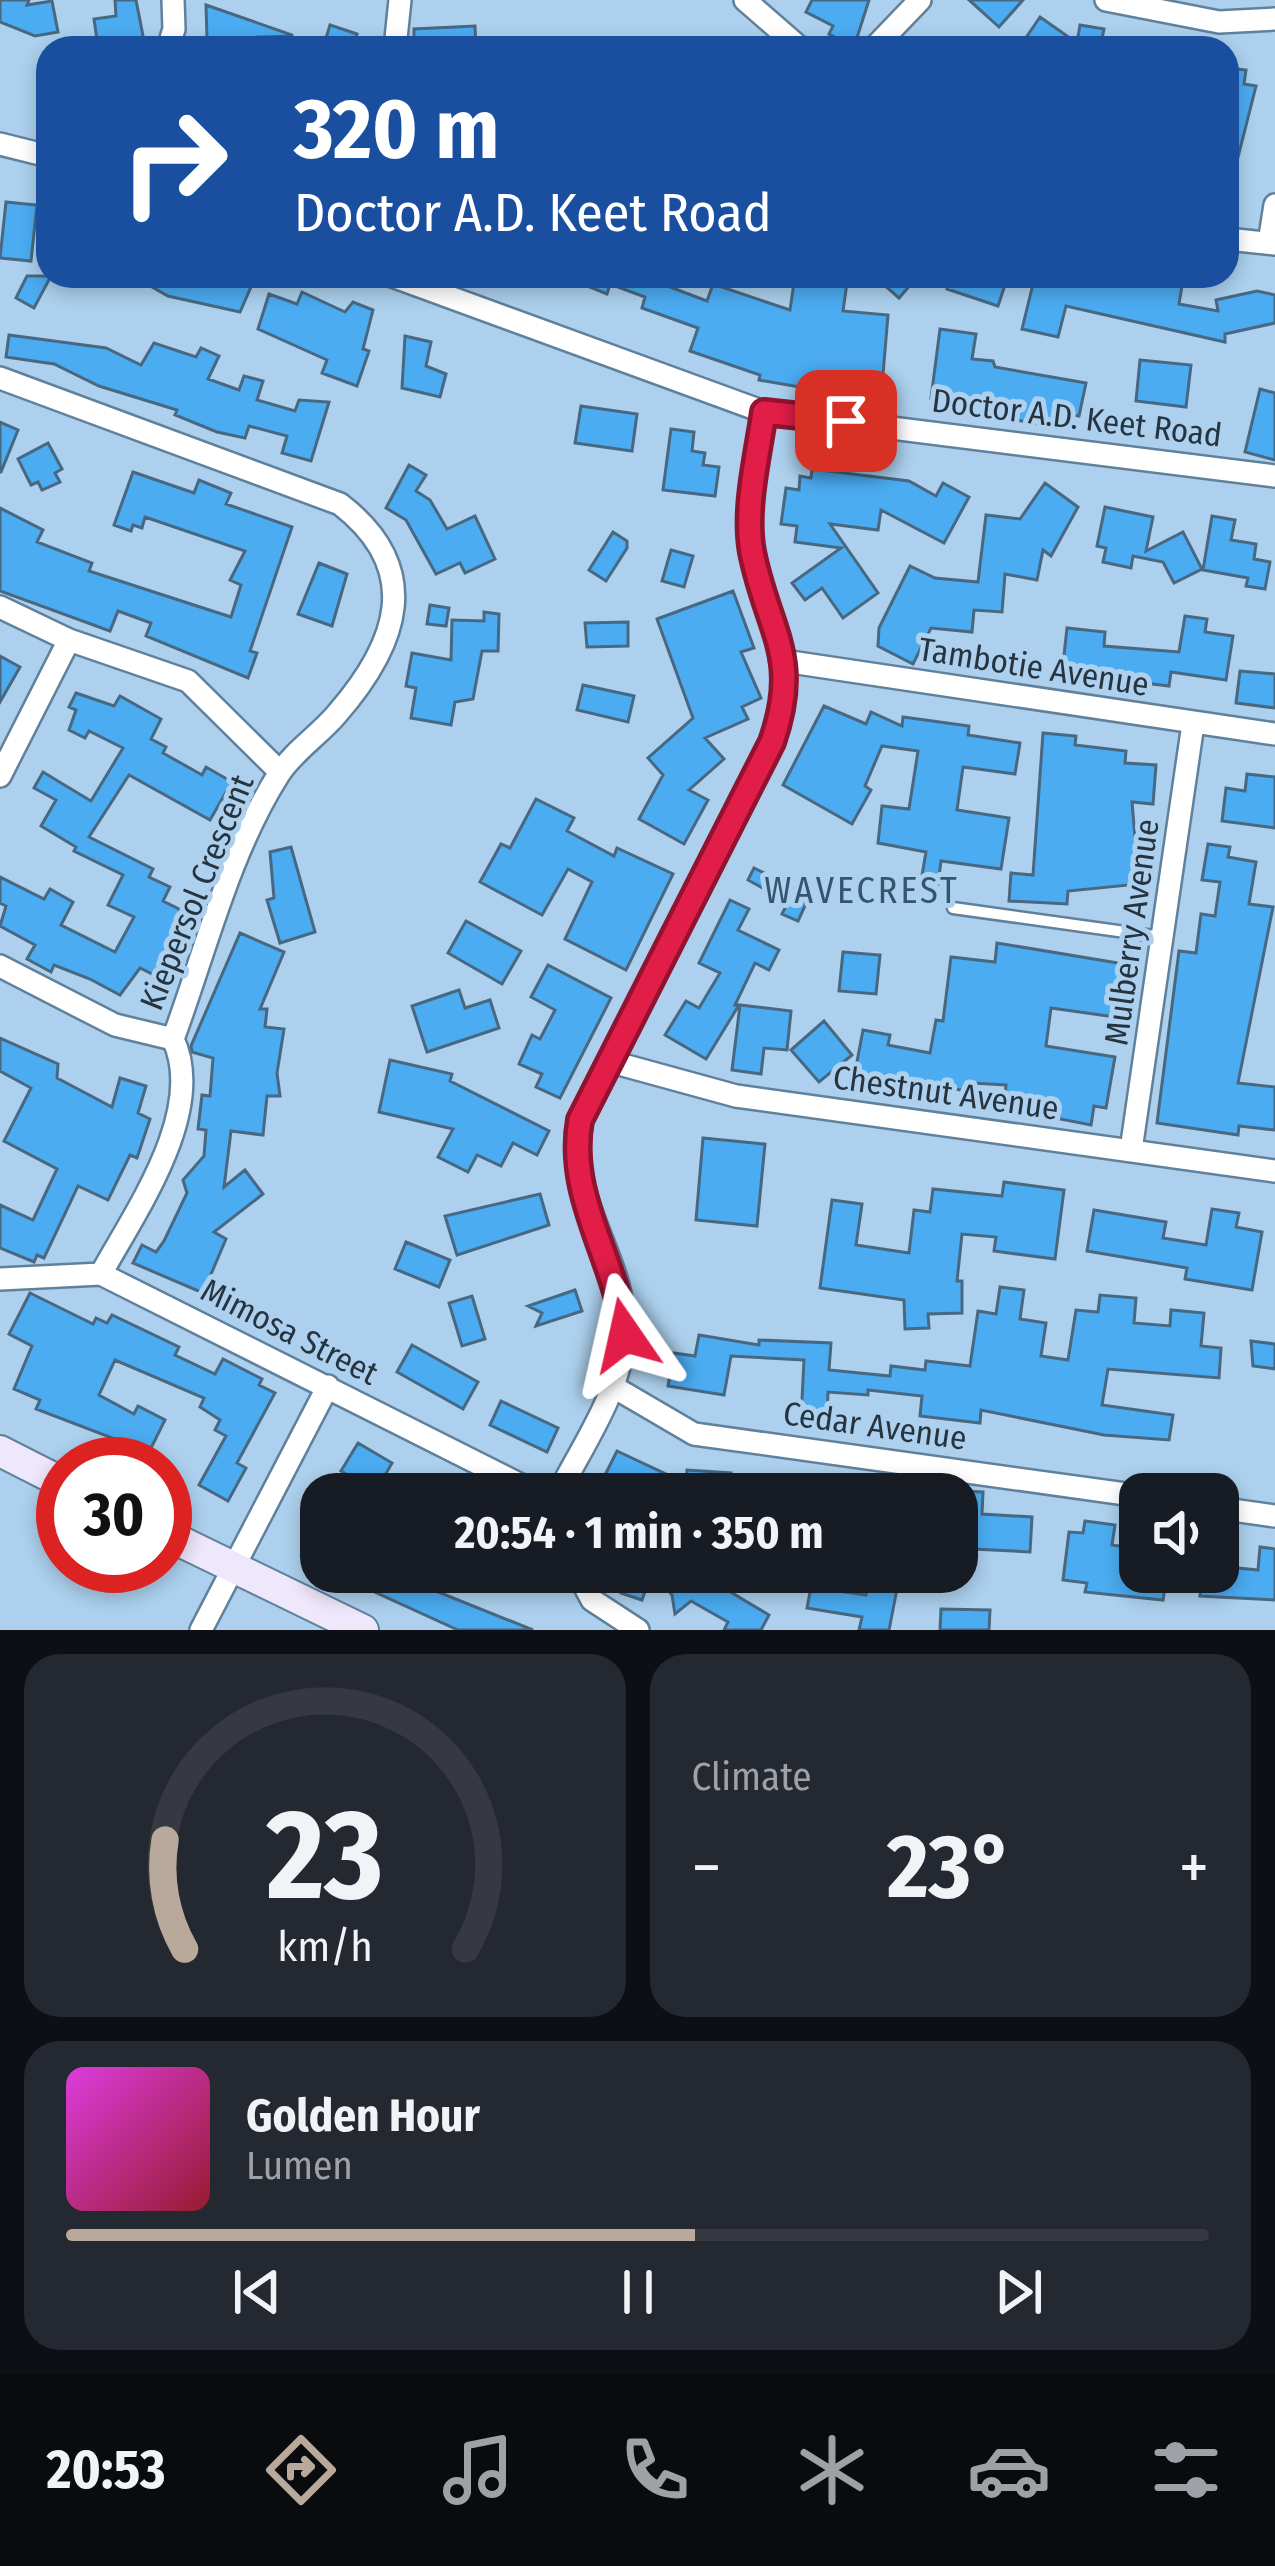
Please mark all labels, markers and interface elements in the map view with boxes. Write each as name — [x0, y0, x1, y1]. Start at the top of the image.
text: 320 m — [294, 79, 499, 180]
icon: right — [96, 84, 252, 240]
text: Doctor A.D. Keet Road — [294, 181, 772, 245]
pin — [795, 370, 897, 472]
street label: Doctor A.D. Keet Road — [930, 380, 1224, 456]
icon: arrive — [813, 388, 879, 454]
street label: Tambotie Avenue — [916, 629, 1152, 705]
street label: Kiepersol Crescent — [132, 769, 262, 1016]
street label: Mulberry Avenue — [1096, 816, 1168, 1048]
district label: WAVECREST — [764, 869, 960, 913]
street label: Chestnut Avenue — [830, 1057, 1061, 1129]
street label: Mimosa Street — [194, 1270, 385, 1394]
position arrow — [562, 1272, 688, 1398]
street label: Cedar Avenue — [781, 1393, 969, 1459]
speed limit sign: 30 — [36, 1437, 192, 1593]
map controls — [1119, 1473, 1239, 1593]
button: sound — [1119, 1473, 1239, 1593]
text: 20:54 · 1 min · 350 m — [455, 1506, 823, 1560]
text: Climate — [692, 1754, 812, 1800]
text: 23 — [265, 1781, 383, 1931]
text: 23° — [887, 1813, 1013, 1921]
text: − — [692, 1828, 721, 1907]
text: + — [1179, 1828, 1209, 1907]
text: km/h — [277, 1920, 373, 1971]
text: Golden Hour — [246, 2089, 480, 2143]
text: Lumen — [246, 2143, 353, 2189]
icon: previous — [224, 2259, 290, 2325]
icon: pause — [605, 2259, 671, 2325]
icon: next — [986, 2259, 1052, 2325]
icon: directions — [259, 2428, 343, 2512]
icon: music — [436, 2428, 520, 2512]
icon: phone — [613, 2428, 697, 2512]
icon: climate — [790, 2428, 874, 2512]
icon: car — [967, 2428, 1051, 2512]
icon: filters — [1144, 2428, 1228, 2512]
text: 20:53 — [47, 2438, 165, 2502]

